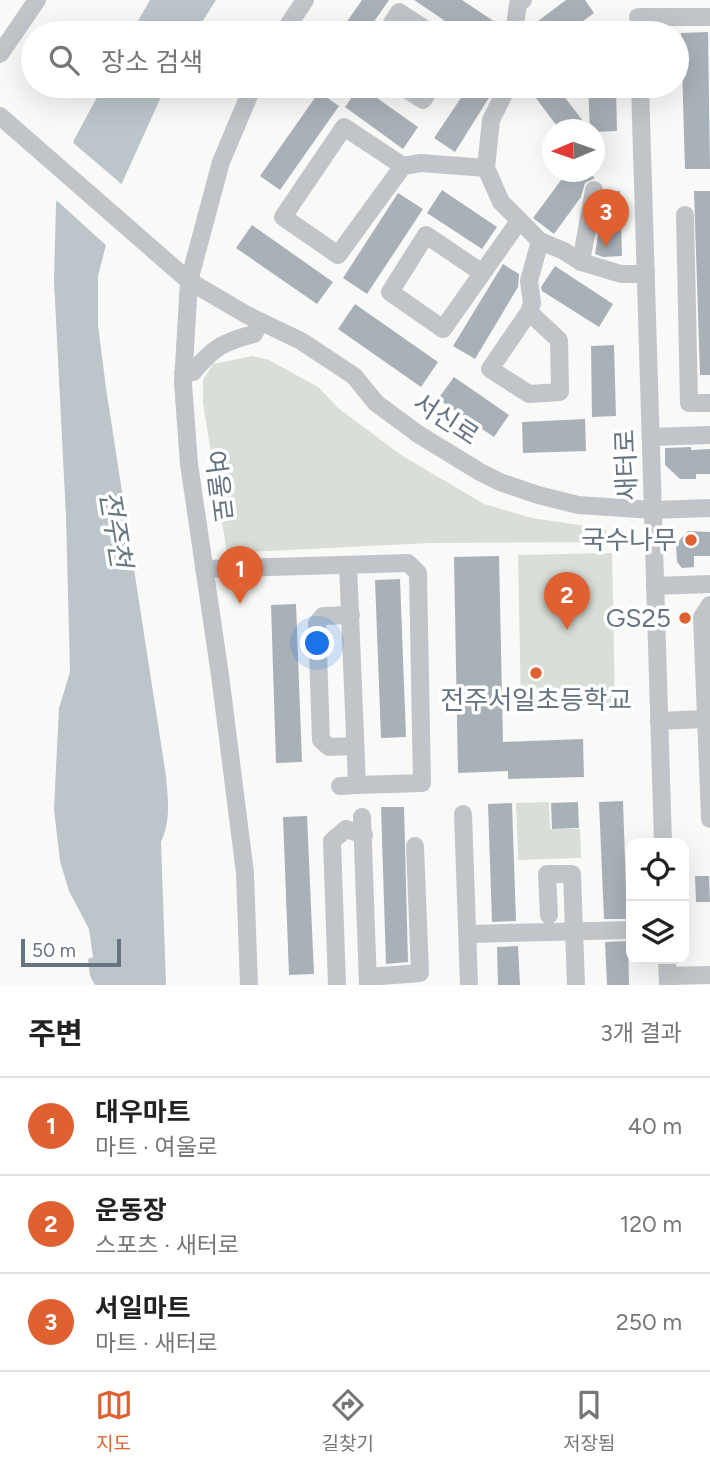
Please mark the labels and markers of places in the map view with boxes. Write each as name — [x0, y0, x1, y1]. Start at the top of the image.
pin: 3 — [583, 189, 629, 247]
place label: 국수나무 — [581, 524, 677, 556]
marker: 국수나무 — [683, 532, 699, 548]
pin: 1 — [217, 546, 263, 604]
pin: 2 — [544, 572, 590, 630]
place label: GS25 — [606, 602, 671, 634]
marker: GS25 — [677, 610, 693, 626]
marker: 전주서일초등학교 — [528, 665, 544, 681]
place label: 전주서일초등학교 — [440, 684, 632, 716]

